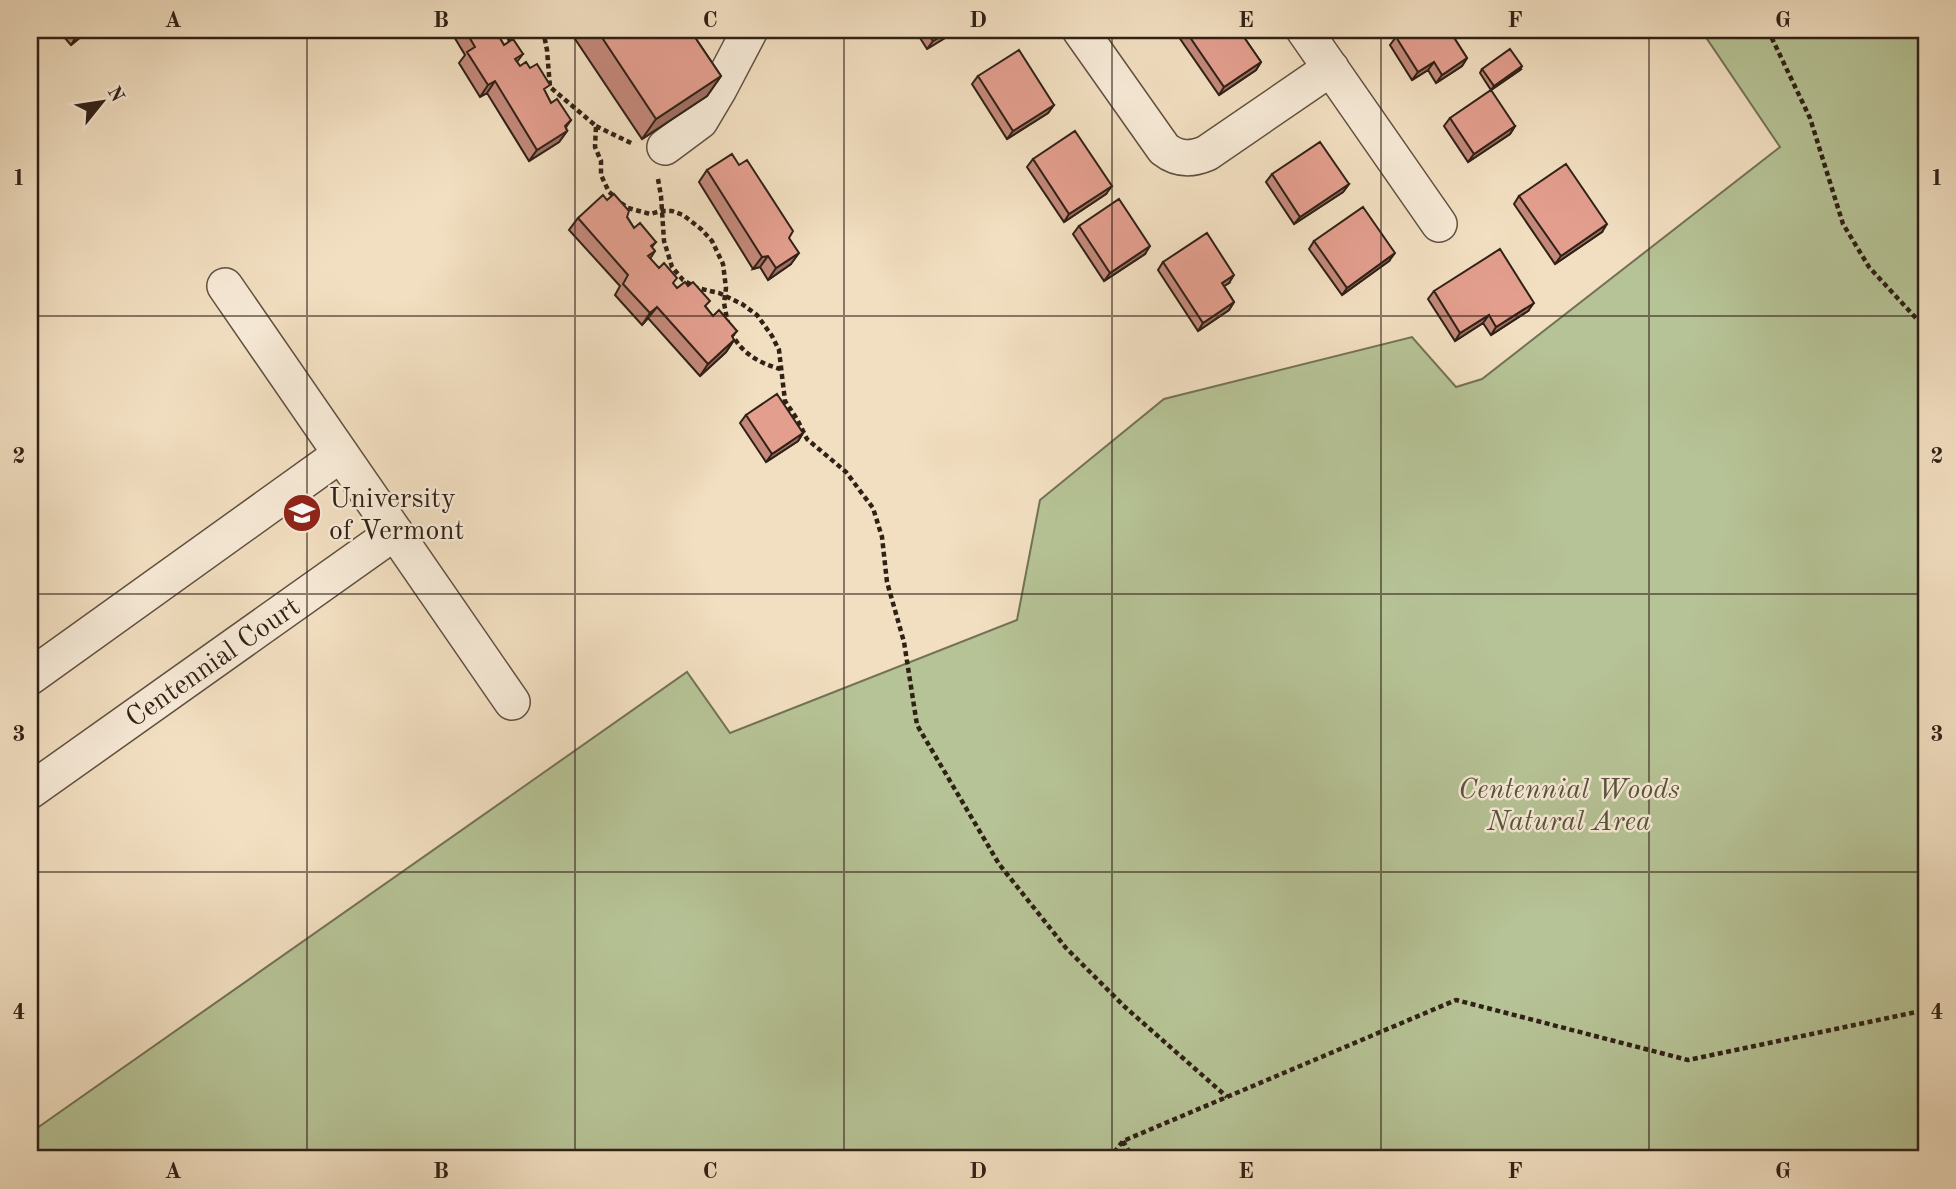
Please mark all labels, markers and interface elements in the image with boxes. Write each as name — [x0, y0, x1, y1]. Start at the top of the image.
text: A — [164, 9, 182, 32]
text: B — [433, 9, 449, 32]
text: C — [702, 9, 718, 32]
text: D — [969, 9, 987, 32]
text: E — [1238, 9, 1254, 32]
text: F — [1507, 9, 1523, 32]
text: G — [1775, 9, 1791, 32]
north arrow — [66, 66, 136, 136]
text: N — [103, 84, 127, 106]
text: 1 — [12, 167, 26, 190]
text: 1 — [1930, 167, 1944, 190]
text: 2 — [12, 445, 26, 468]
text: 2 — [1930, 445, 1944, 468]
place label: University of Vermont — [329, 486, 464, 546]
school or university icon: University of Vermont — [281, 492, 323, 534]
street label: Centennial Court — [122, 593, 306, 734]
text: 3 — [12, 723, 26, 746]
text: 3 — [1930, 723, 1944, 746]
park label: Centennial Woods Natural Area — [1458, 777, 1680, 837]
text: 4 — [12, 1001, 26, 1024]
text: 4 — [1930, 1001, 1944, 1024]
text: A — [164, 1160, 182, 1183]
text: B — [433, 1160, 449, 1183]
text: C — [702, 1160, 718, 1183]
text: D — [969, 1160, 987, 1183]
text: E — [1238, 1160, 1254, 1183]
text: F — [1507, 1160, 1523, 1183]
text: G — [1775, 1160, 1791, 1183]

